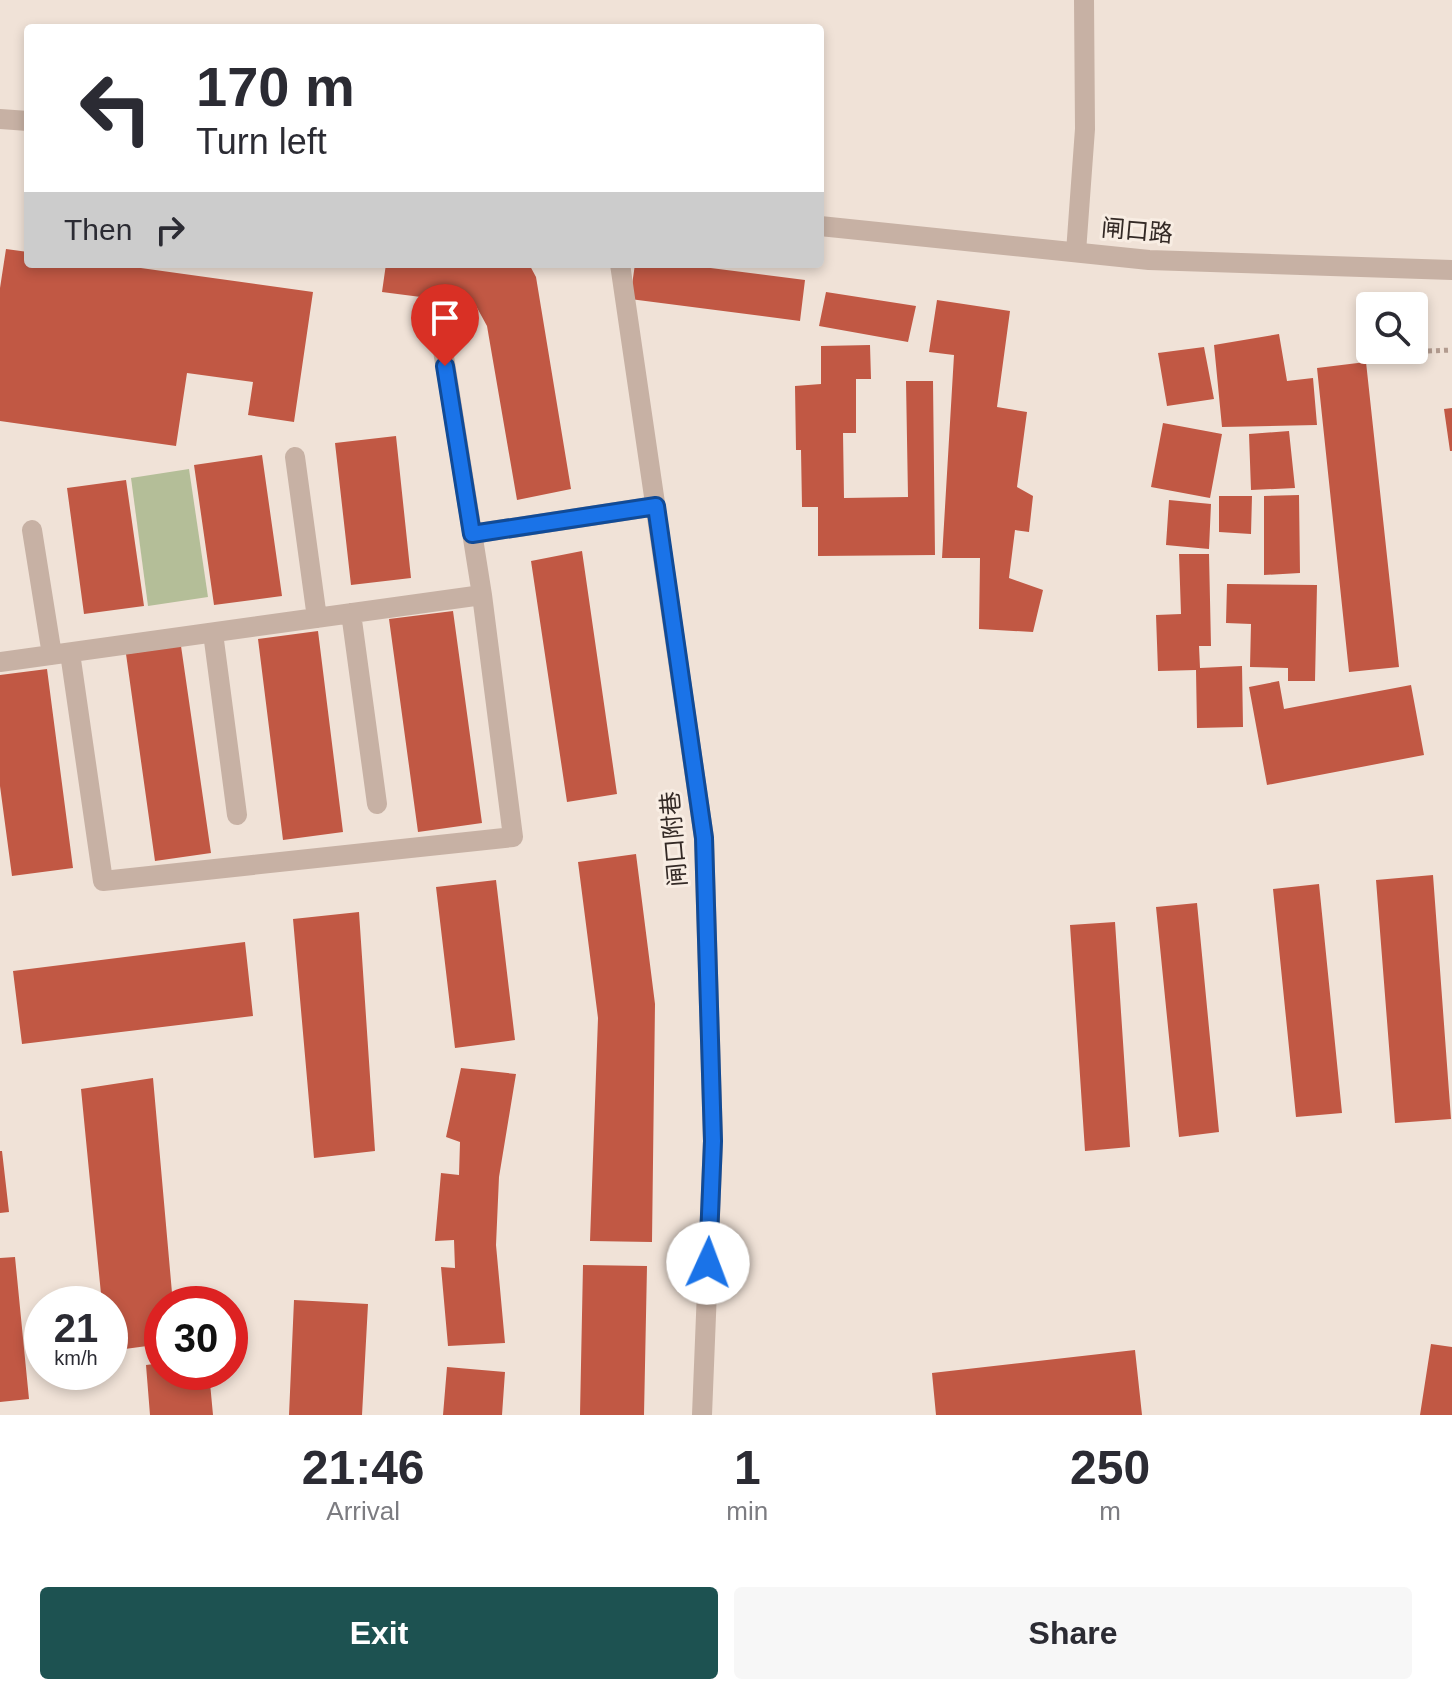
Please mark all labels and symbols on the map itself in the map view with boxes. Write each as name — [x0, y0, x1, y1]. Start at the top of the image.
street label: 闸口路 — [1100, 214, 1174, 247]
pin — [411, 284, 479, 366]
street label: 闸口附巷 — [656, 790, 691, 888]
position arrow — [666, 1221, 750, 1305]
speed limit sign: 30 — [144, 1286, 248, 1390]

